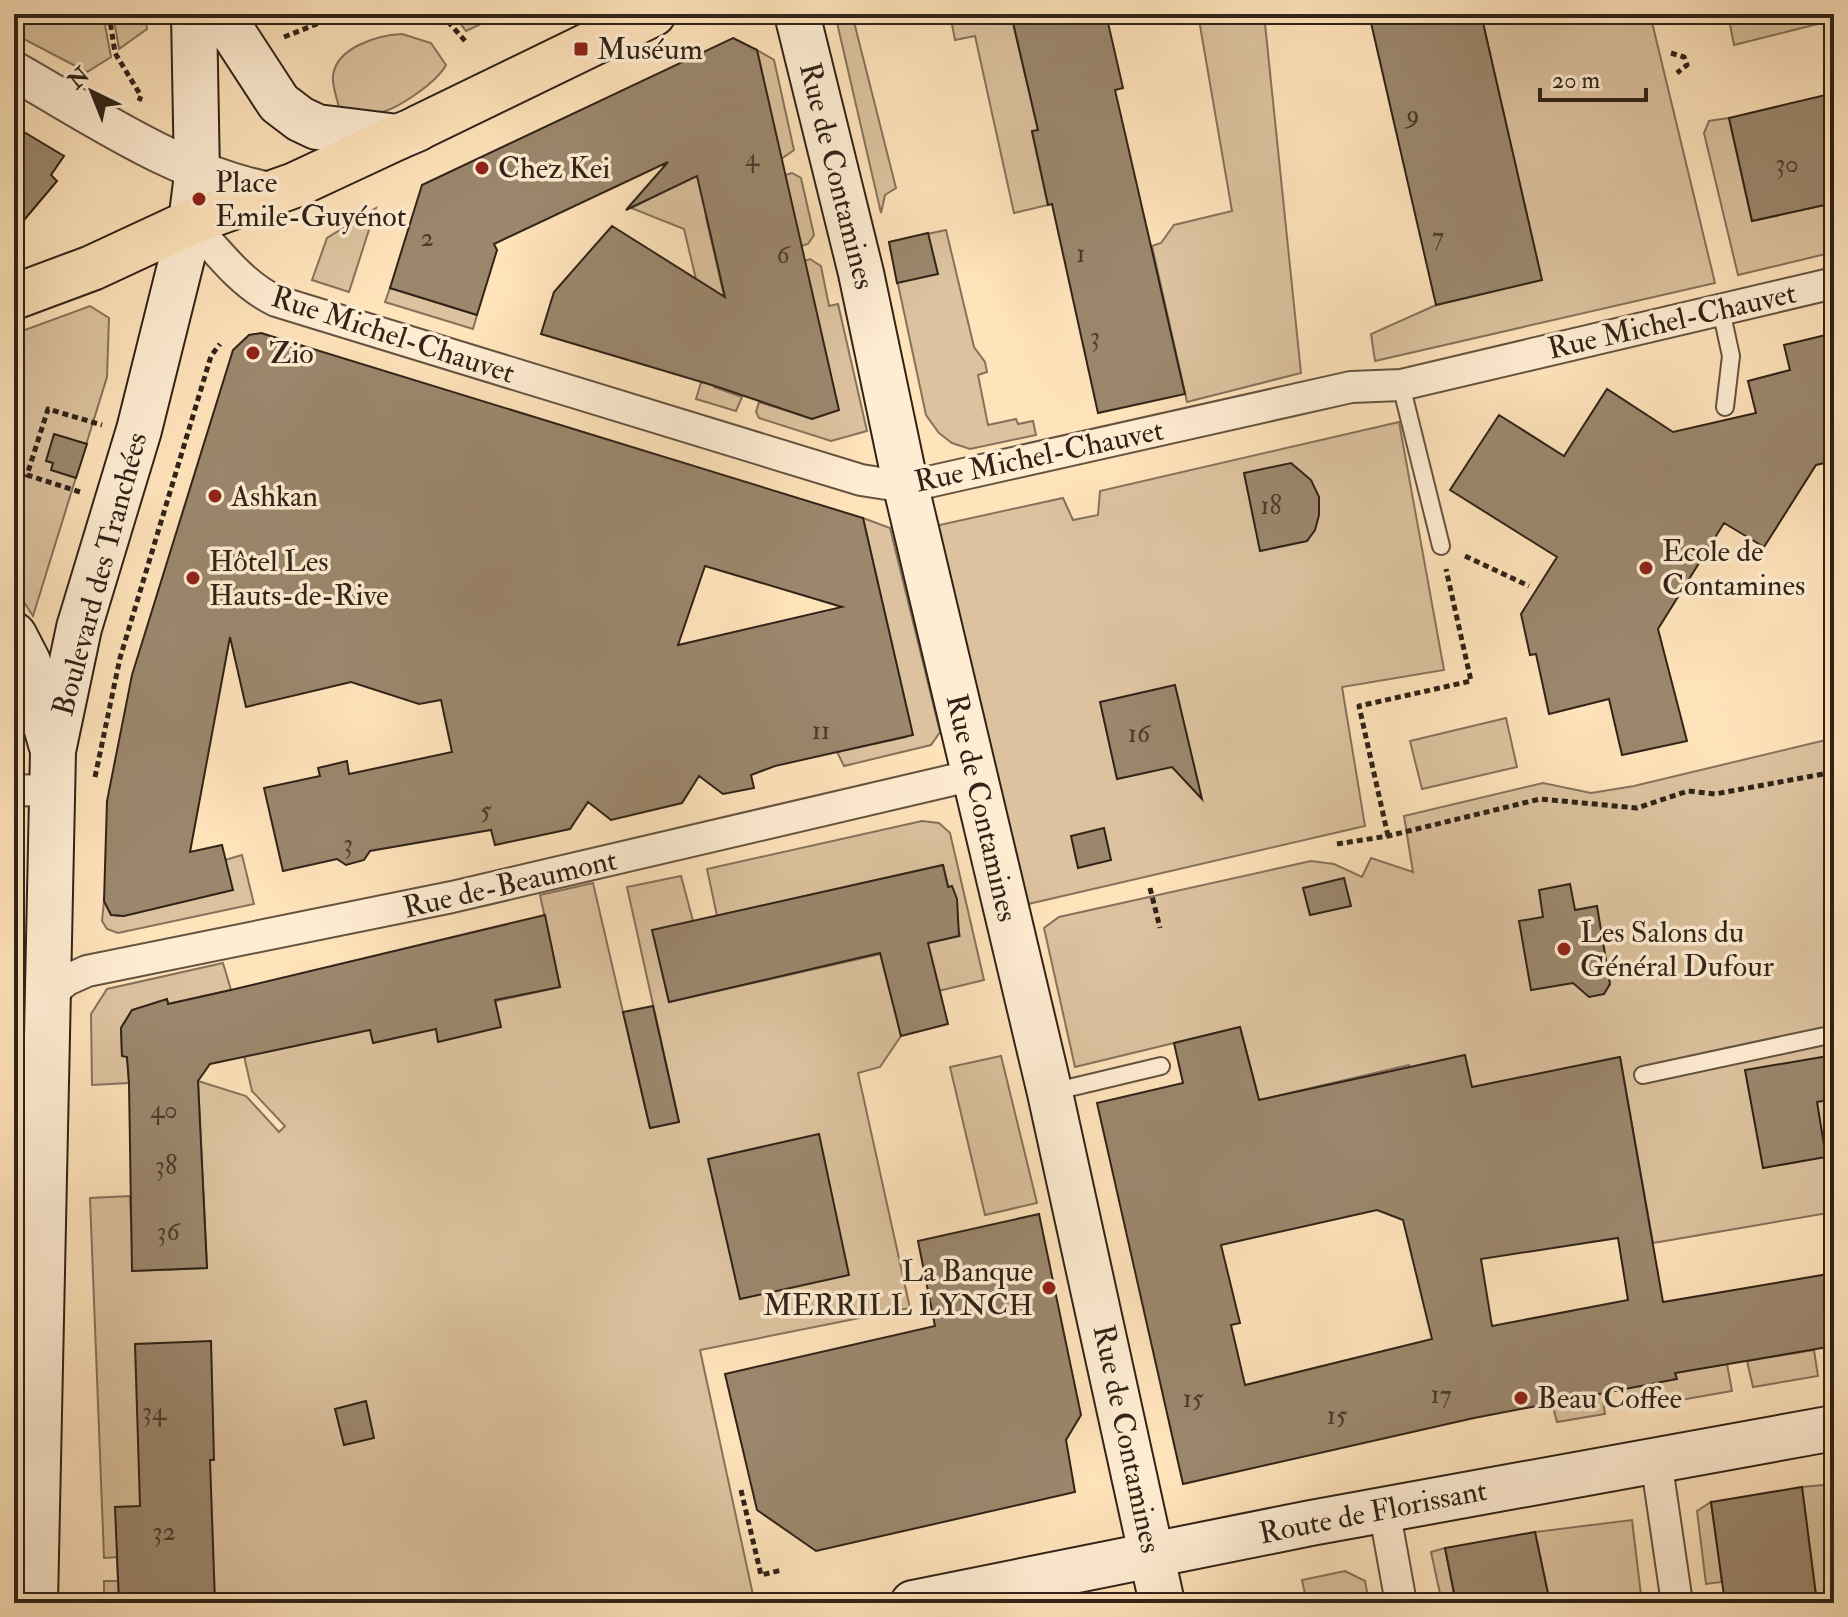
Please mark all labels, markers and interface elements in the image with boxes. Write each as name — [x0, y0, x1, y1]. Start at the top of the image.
place label: Muséum — [597, 31, 703, 68]
marker: Muséum — [572, 40, 590, 58]
north arrow — [52, 52, 132, 132]
scale bar — [1540, 52, 1646, 102]
street label: Rue de Contamines — [791, 59, 883, 293]
text: N — [62, 61, 96, 96]
text: 20 m — [1552, 65, 1601, 96]
house number: 9 — [1404, 99, 1420, 131]
house number: 4 — [745, 142, 760, 174]
house number: 30 — [1775, 148, 1799, 180]
place label: Chez Kei — [498, 150, 610, 187]
marker: Chez Kei — [473, 159, 491, 177]
place label: Place Emile-Guyénot — [215, 164, 407, 235]
marker: Place Emile-Guyénot — [190, 190, 208, 208]
house number: 7 — [1432, 221, 1444, 253]
house number: 2 — [420, 222, 434, 254]
house number: 1 — [1076, 238, 1086, 270]
house number: 6 — [776, 239, 791, 271]
street label: Rue Michel-Chauvet — [1544, 274, 1800, 368]
street label: Rue Michel-Chauvet — [267, 278, 520, 392]
house number: 3 — [1090, 321, 1100, 353]
place label: Zio — [269, 335, 314, 372]
marker: Zio — [244, 344, 262, 362]
street label: Rue Michel-Chauvet — [911, 411, 1167, 500]
street label: Boulevard des Tranchées — [44, 428, 156, 720]
place label: Ashkan — [230, 478, 318, 515]
marker: Ashkan — [206, 487, 224, 505]
house number: 18 — [1260, 490, 1282, 522]
place label: Ecole de Contamines — [1662, 533, 1805, 604]
place label: Hôtel Les Hauts-de-Rive — [209, 543, 389, 614]
marker: Ecole de Contamines — [1637, 559, 1655, 577]
marker: Hôtel Les Hauts-de-Rive — [184, 569, 202, 587]
street label: Rue de Contamines — [938, 691, 1026, 925]
house number: 11 — [812, 715, 830, 747]
house number: 16 — [1128, 718, 1152, 750]
house number: 5 — [480, 795, 492, 827]
house number: 3 — [343, 828, 353, 860]
street label: Rue de-Beaumont — [400, 841, 621, 927]
place label: Les Salons du Général Dufour — [1580, 914, 1774, 985]
marker: Les Salons du Général Dufour — [1555, 940, 1573, 958]
house number: 40 — [150, 1094, 178, 1126]
house number: 38 — [155, 1150, 177, 1182]
house number: 36 — [156, 1216, 181, 1248]
place label: La Banque MERRILL LYNCH — [763, 1253, 1033, 1324]
marker: La Banque MERRILL LYNCH — [1040, 1279, 1058, 1297]
street label: Rue de Contamines — [1085, 1321, 1169, 1557]
house number: 17 — [1430, 1379, 1452, 1411]
place label: Beau Coffee — [1537, 1380, 1682, 1417]
house number: 15 — [1183, 1383, 1204, 1415]
marker: Beau Coffee — [1512, 1389, 1530, 1407]
house number: 34 — [142, 1396, 167, 1428]
house number: 15 — [1327, 1400, 1348, 1432]
street label: Route de Florissant — [1256, 1472, 1490, 1552]
house number: 32 — [152, 1516, 176, 1548]

